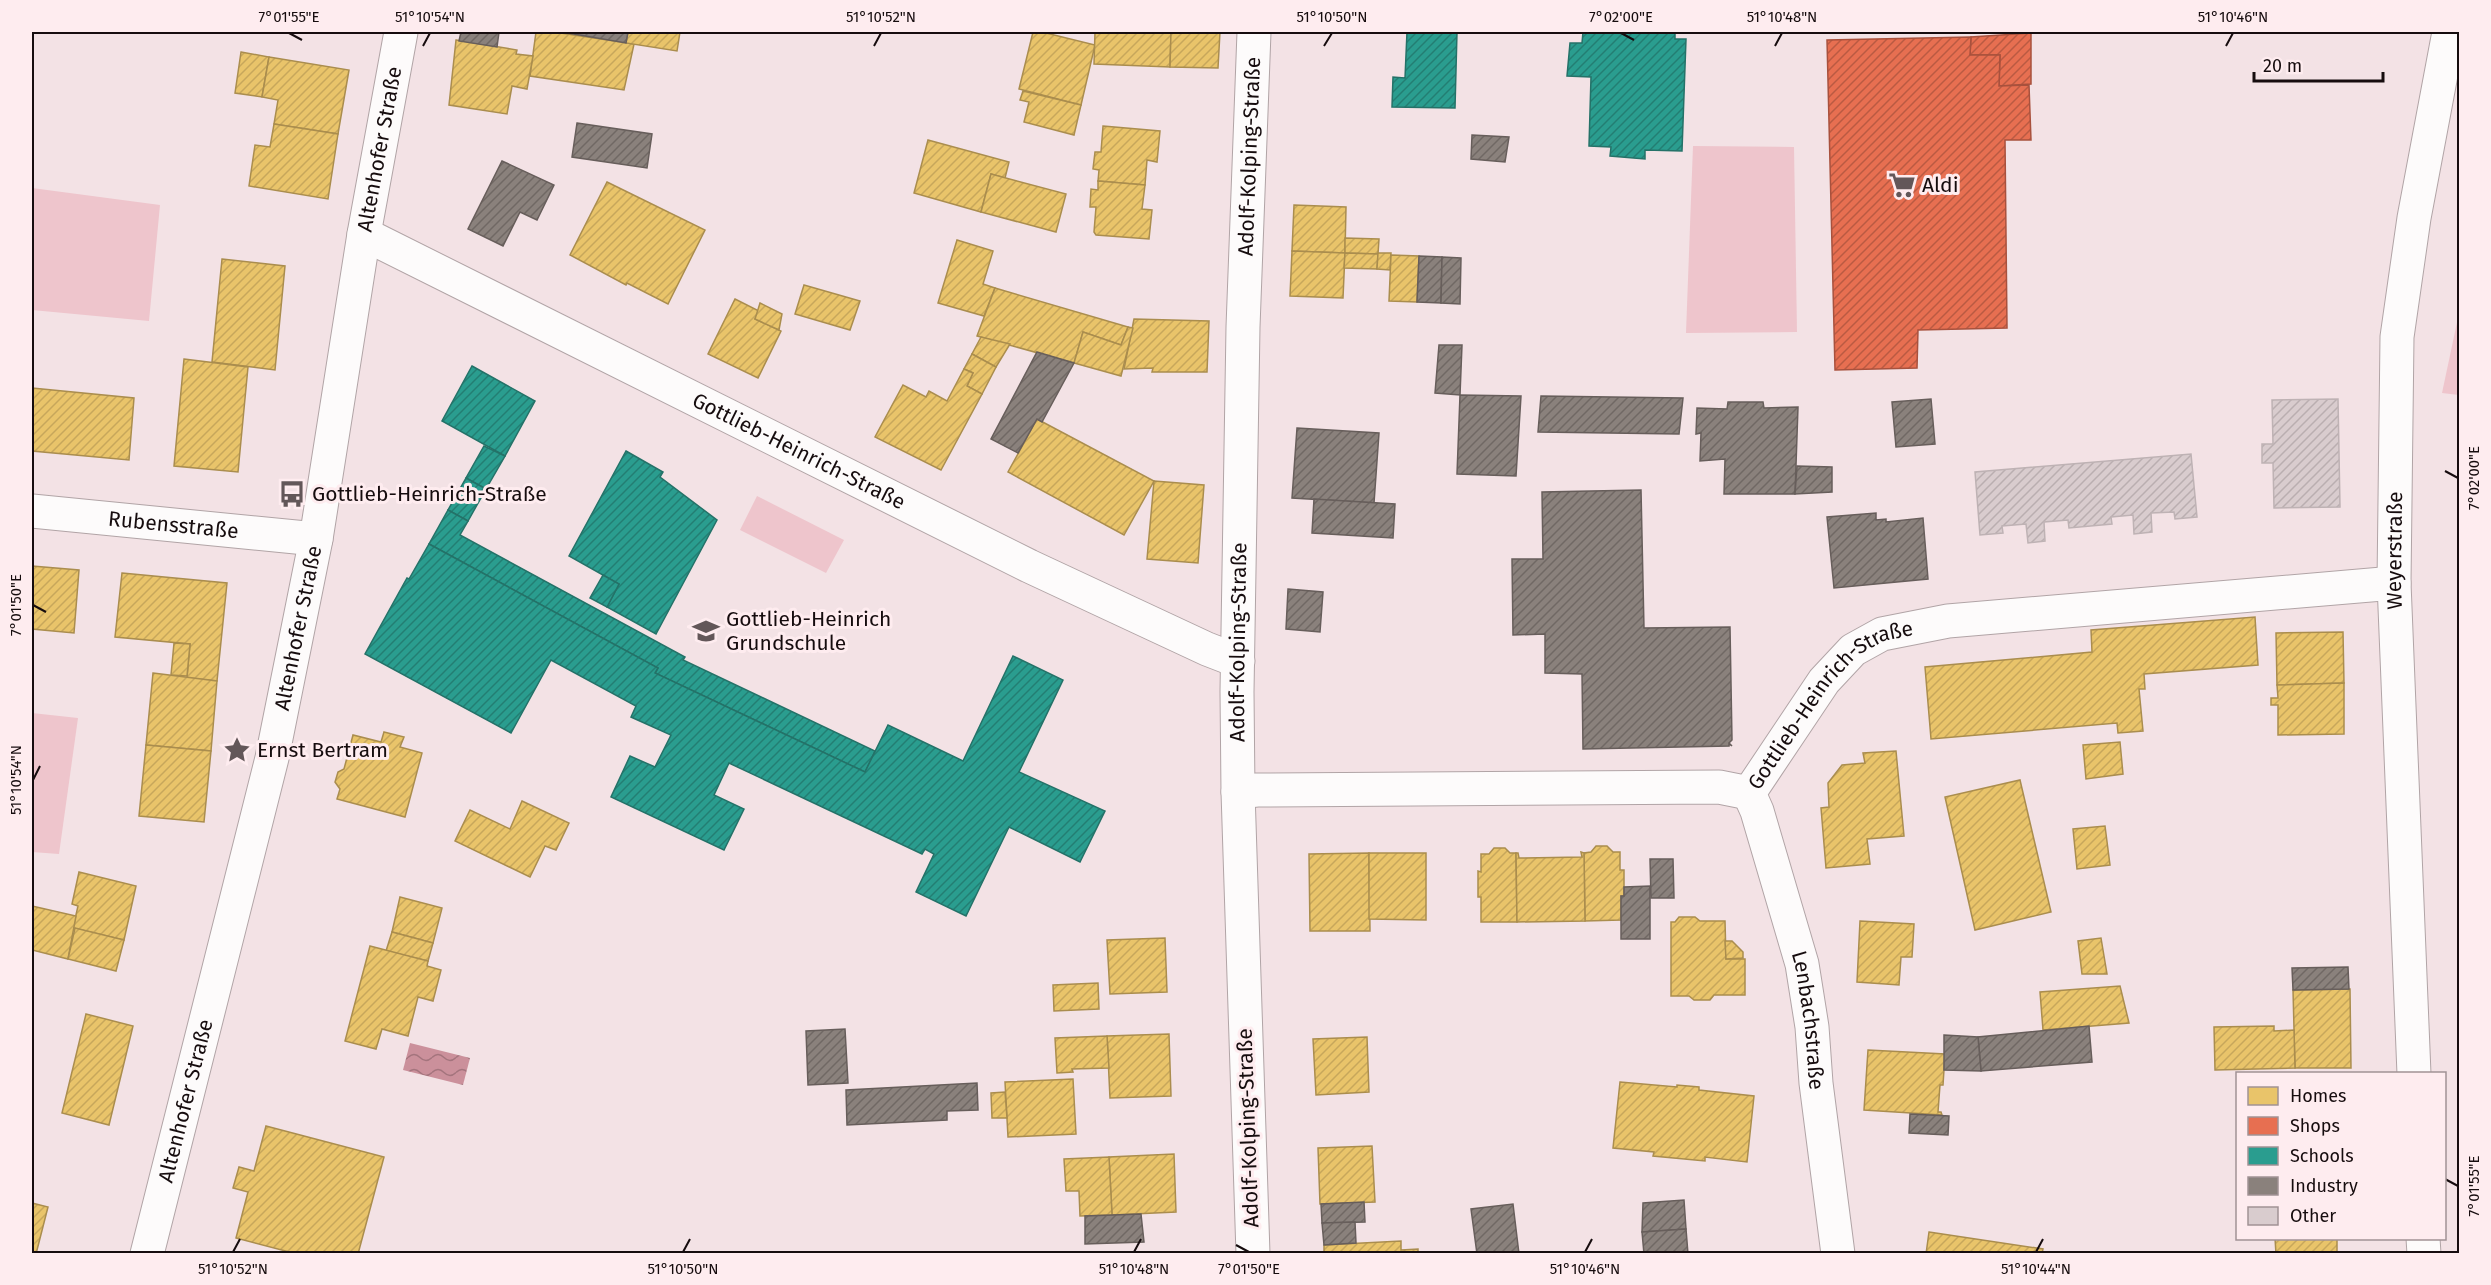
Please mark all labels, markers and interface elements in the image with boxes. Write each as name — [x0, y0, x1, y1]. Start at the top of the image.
text: 7°01'55"E — [259, 8, 319, 26]
text: 51°10'54"N — [395, 8, 465, 26]
text: 51°10'52"N — [846, 8, 916, 26]
text: 51°10'50"N — [1296, 8, 1368, 26]
text: 7°02'00"E — [1589, 8, 1653, 26]
text: 51°10'48"N — [1747, 8, 1817, 26]
text: 51°10'46"N — [2198, 8, 2268, 26]
scale bar — [2254, 45, 2383, 83]
text: 20 m — [2263, 55, 2302, 77]
street label: Adolf-Kolping-Straße — [1233, 56, 1266, 257]
street label: Altenhofer Straße — [352, 64, 407, 234]
supermarket icon: Aldi — [1887, 170, 1917, 200]
place label: Aldi — [1922, 172, 1959, 198]
street label: Gottlieb-Heinrich-Straße — [688, 387, 910, 515]
text: 7°02'00"E — [2465, 446, 2483, 510]
bus stop icon: Gottlieb-Heinrich-Straße — [277, 479, 307, 509]
place label: Gottlieb-Heinrich-Straße — [312, 481, 547, 507]
street label: Weyerstraße — [2381, 491, 2408, 610]
street label: Rubensstraße — [107, 506, 240, 544]
street label: Adolf-Kolping-Straße — [1224, 542, 1252, 742]
street label: Altenhofer Straße — [269, 543, 327, 713]
text: 7°01'50"E — [7, 574, 25, 636]
place label: Gottlieb-Heinrich Grundschule — [726, 606, 891, 656]
street label: Gottlieb-Heinrich-Straße — [1742, 615, 1915, 794]
school or university icon: Gottlieb-Heinrich Grundschule — [691, 616, 721, 646]
place icon: Ernst Bertram — [222, 735, 252, 765]
place label: Ernst Bertram — [257, 737, 388, 763]
text: 51°10'54"N — [7, 745, 25, 815]
street label: Lenbachstraße — [1786, 948, 1830, 1091]
street label: Altenhofer Straße — [153, 1016, 219, 1185]
street label: Adolf-Kolping-Straße — [1232, 1028, 1264, 1228]
legend — [2236, 1072, 2446, 1240]
text: Homes — [2290, 1085, 2346, 1107]
text: Shops — [2290, 1115, 2340, 1137]
text: Schools — [2290, 1145, 2354, 1167]
text: 7°01'55"E — [2465, 1156, 2483, 1216]
text: Industry — [2290, 1175, 2358, 1197]
text: Other — [2290, 1205, 2336, 1227]
text: 51°10'52"N — [198, 1260, 268, 1278]
text: 51°10'50"N — [647, 1260, 719, 1278]
text: 51°10'48"N — [1099, 1260, 1169, 1278]
text: 7°01'50"E — [1218, 1260, 1280, 1278]
text: 51°10'46"N — [1550, 1260, 1620, 1278]
text: 51°10'44"N — [2001, 1260, 2071, 1278]

